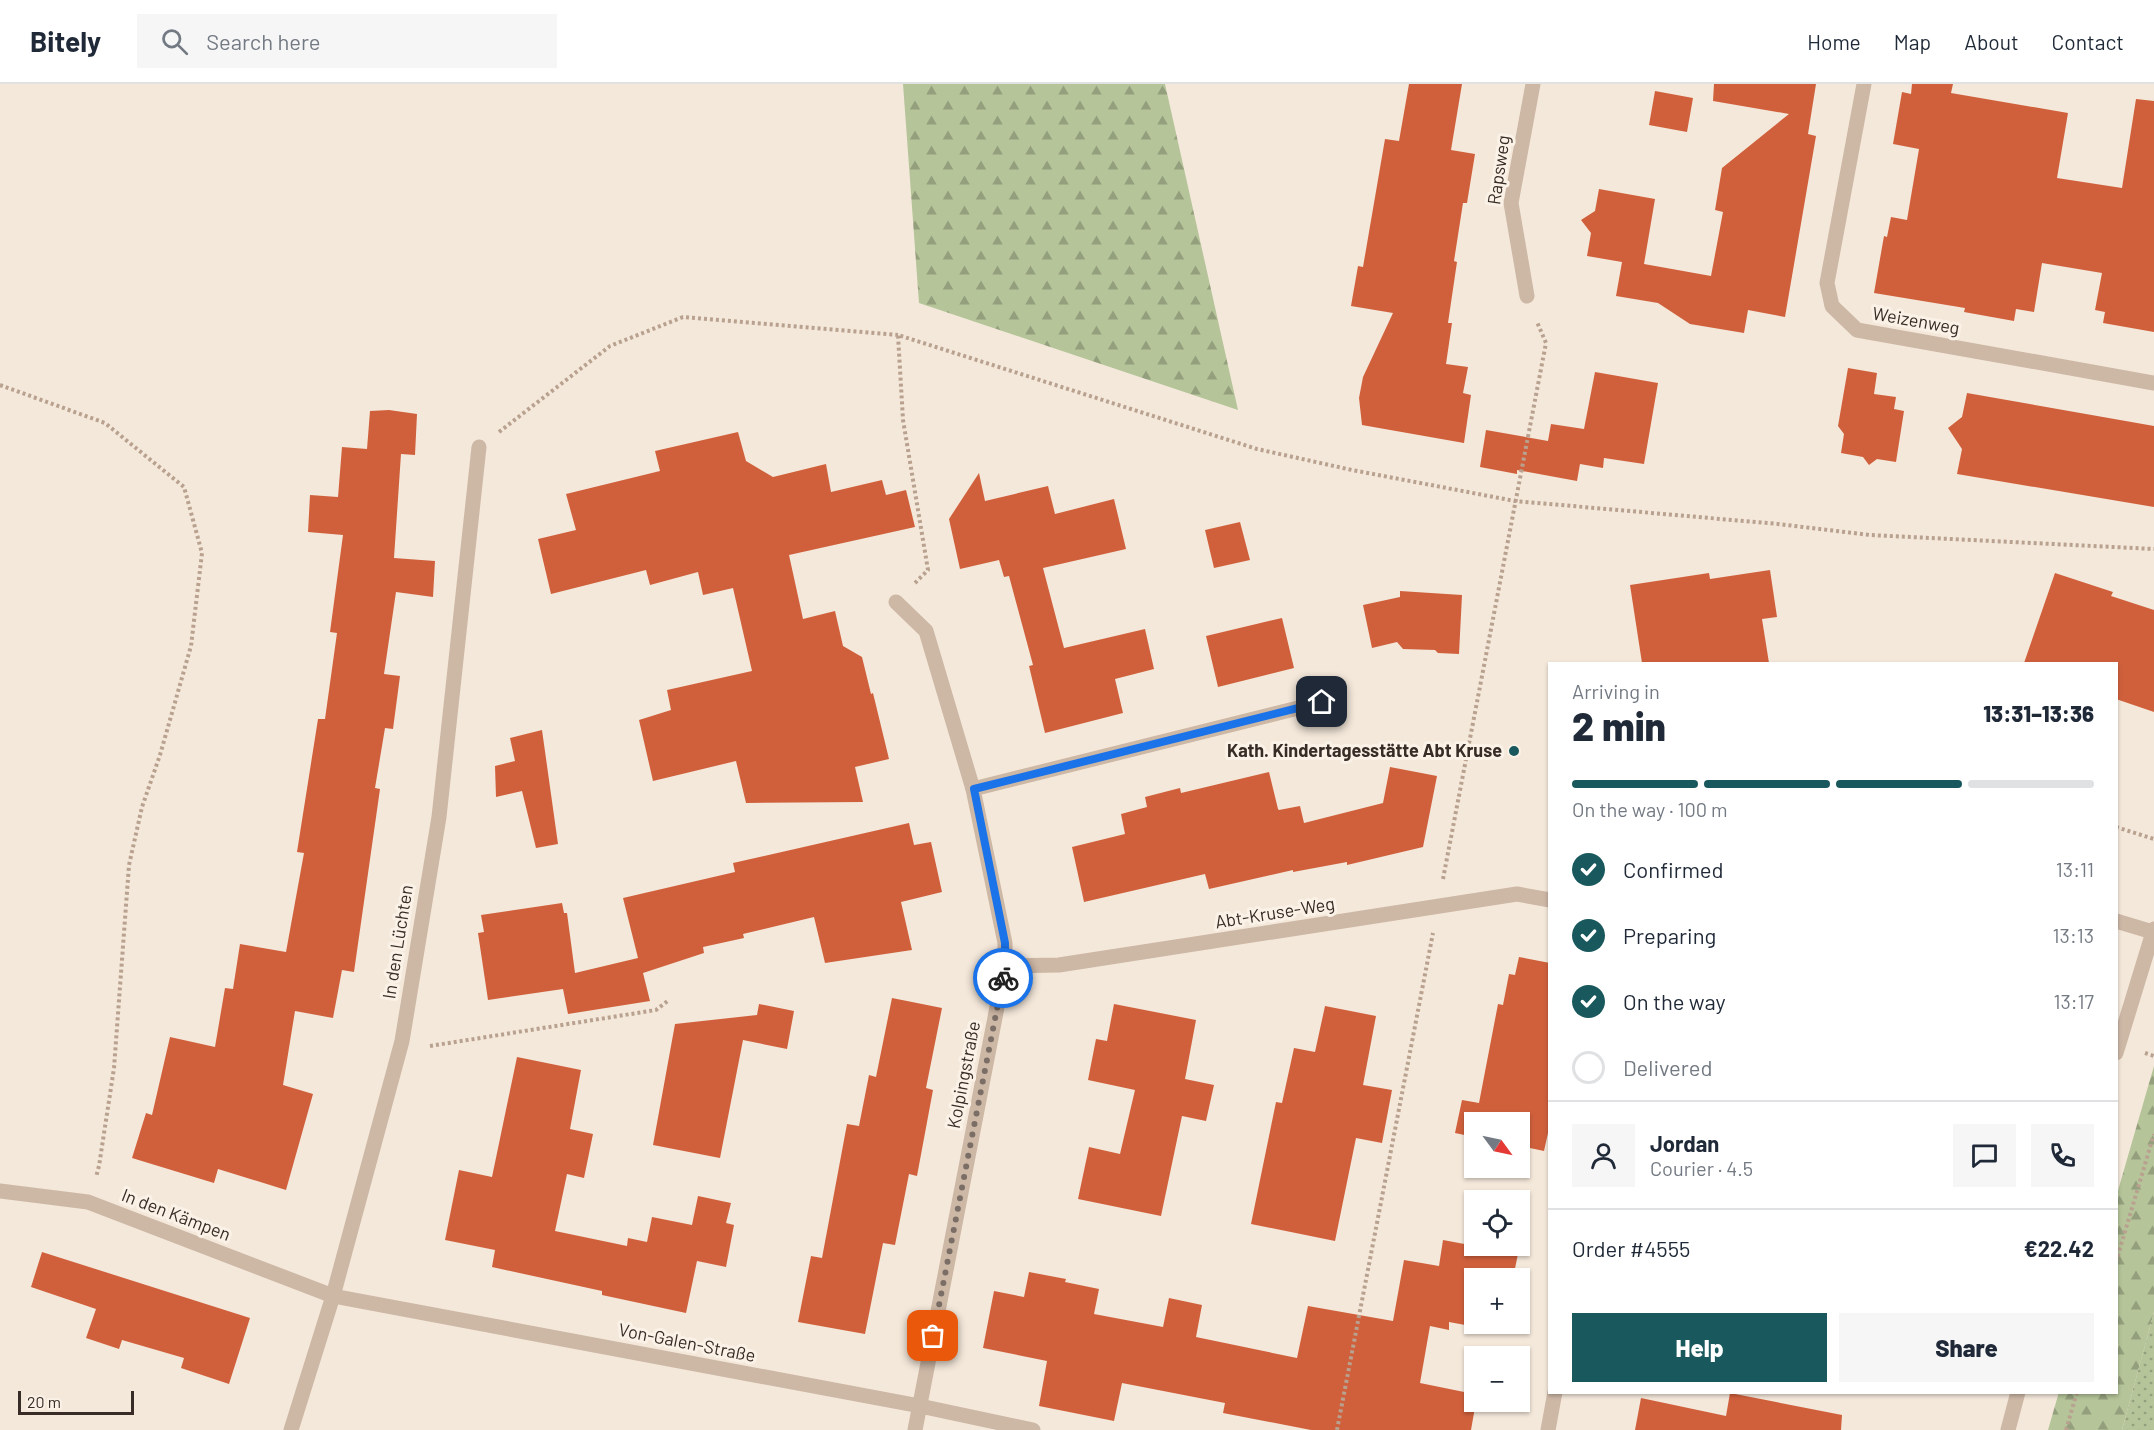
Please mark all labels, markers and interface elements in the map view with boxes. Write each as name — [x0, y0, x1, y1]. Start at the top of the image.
search box — [137, 14, 557, 68]
text: Bitely — [30, 24, 101, 58]
icon: search — [158, 25, 191, 58]
text: Search here — [206, 28, 321, 54]
text: Home — [1807, 29, 1861, 54]
text: Map — [1894, 29, 1931, 54]
text: About — [1964, 29, 2019, 54]
text: Contact — [2052, 29, 2124, 54]
street label: Rapsweg — [1482, 134, 1514, 206]
street label: Weizenweg — [1871, 302, 1961, 339]
pin — [1296, 676, 1347, 727]
text: Arriving in — [1572, 679, 1660, 703]
icon: home — [1305, 685, 1338, 718]
text: 13:31–13:36 — [1983, 700, 2094, 726]
text: 2 min — [1572, 702, 1666, 749]
place label: Kath. Kindertagesstätte Abt Kruse — [1227, 739, 1502, 761]
marker: Kath. Kindertagesstätte Abt Kruse — [1507, 744, 1521, 758]
text: On the way · 100 m — [1572, 797, 1728, 821]
icon: check — [1572, 853, 1605, 886]
text: Confirmed — [1623, 856, 1723, 882]
text: 13:11 — [2056, 857, 2094, 881]
street label: In den Lüchten — [377, 883, 417, 1000]
street label: Abt-Kruse-Weg — [1213, 892, 1336, 932]
icon: check — [1572, 919, 1605, 952]
text: Preparing — [1623, 922, 1716, 948]
text: 13:13 — [2053, 923, 2094, 947]
courier — [973, 948, 1033, 1008]
icon: bike — [987, 962, 1020, 995]
icon: check — [1572, 985, 1605, 1018]
text: On the way — [1623, 988, 1726, 1014]
text: 13:17 — [2053, 989, 2094, 1013]
street label: Kolpingstraße — [942, 1019, 984, 1130]
text: Delivered — [1623, 1054, 1712, 1080]
north arrow — [1464, 1112, 1530, 1178]
map controls — [1464, 1112, 1530, 1412]
button: person — [1572, 1124, 1635, 1187]
button: chat — [1953, 1124, 2016, 1187]
button: phone — [2031, 1124, 2094, 1187]
text: Jordan — [1650, 1130, 1719, 1156]
text: Courier · 4.5 — [1650, 1156, 1753, 1180]
street label: In den Kämpen — [119, 1183, 234, 1245]
button: locate — [1464, 1190, 1530, 1256]
text: Order #4555 — [1572, 1235, 1690, 1261]
text: €22.42 — [2024, 1235, 2094, 1261]
button: + — [1464, 1268, 1530, 1334]
pin — [907, 1310, 958, 1361]
button: Help — [1572, 1313, 1827, 1382]
button: Share — [1839, 1313, 2094, 1382]
street label: Von-Galen-Straße — [617, 1318, 758, 1366]
icon: bag — [916, 1319, 949, 1352]
button: − — [1464, 1346, 1530, 1412]
scale bar — [18, 1388, 134, 1416]
text: 20 m — [27, 1392, 61, 1411]

